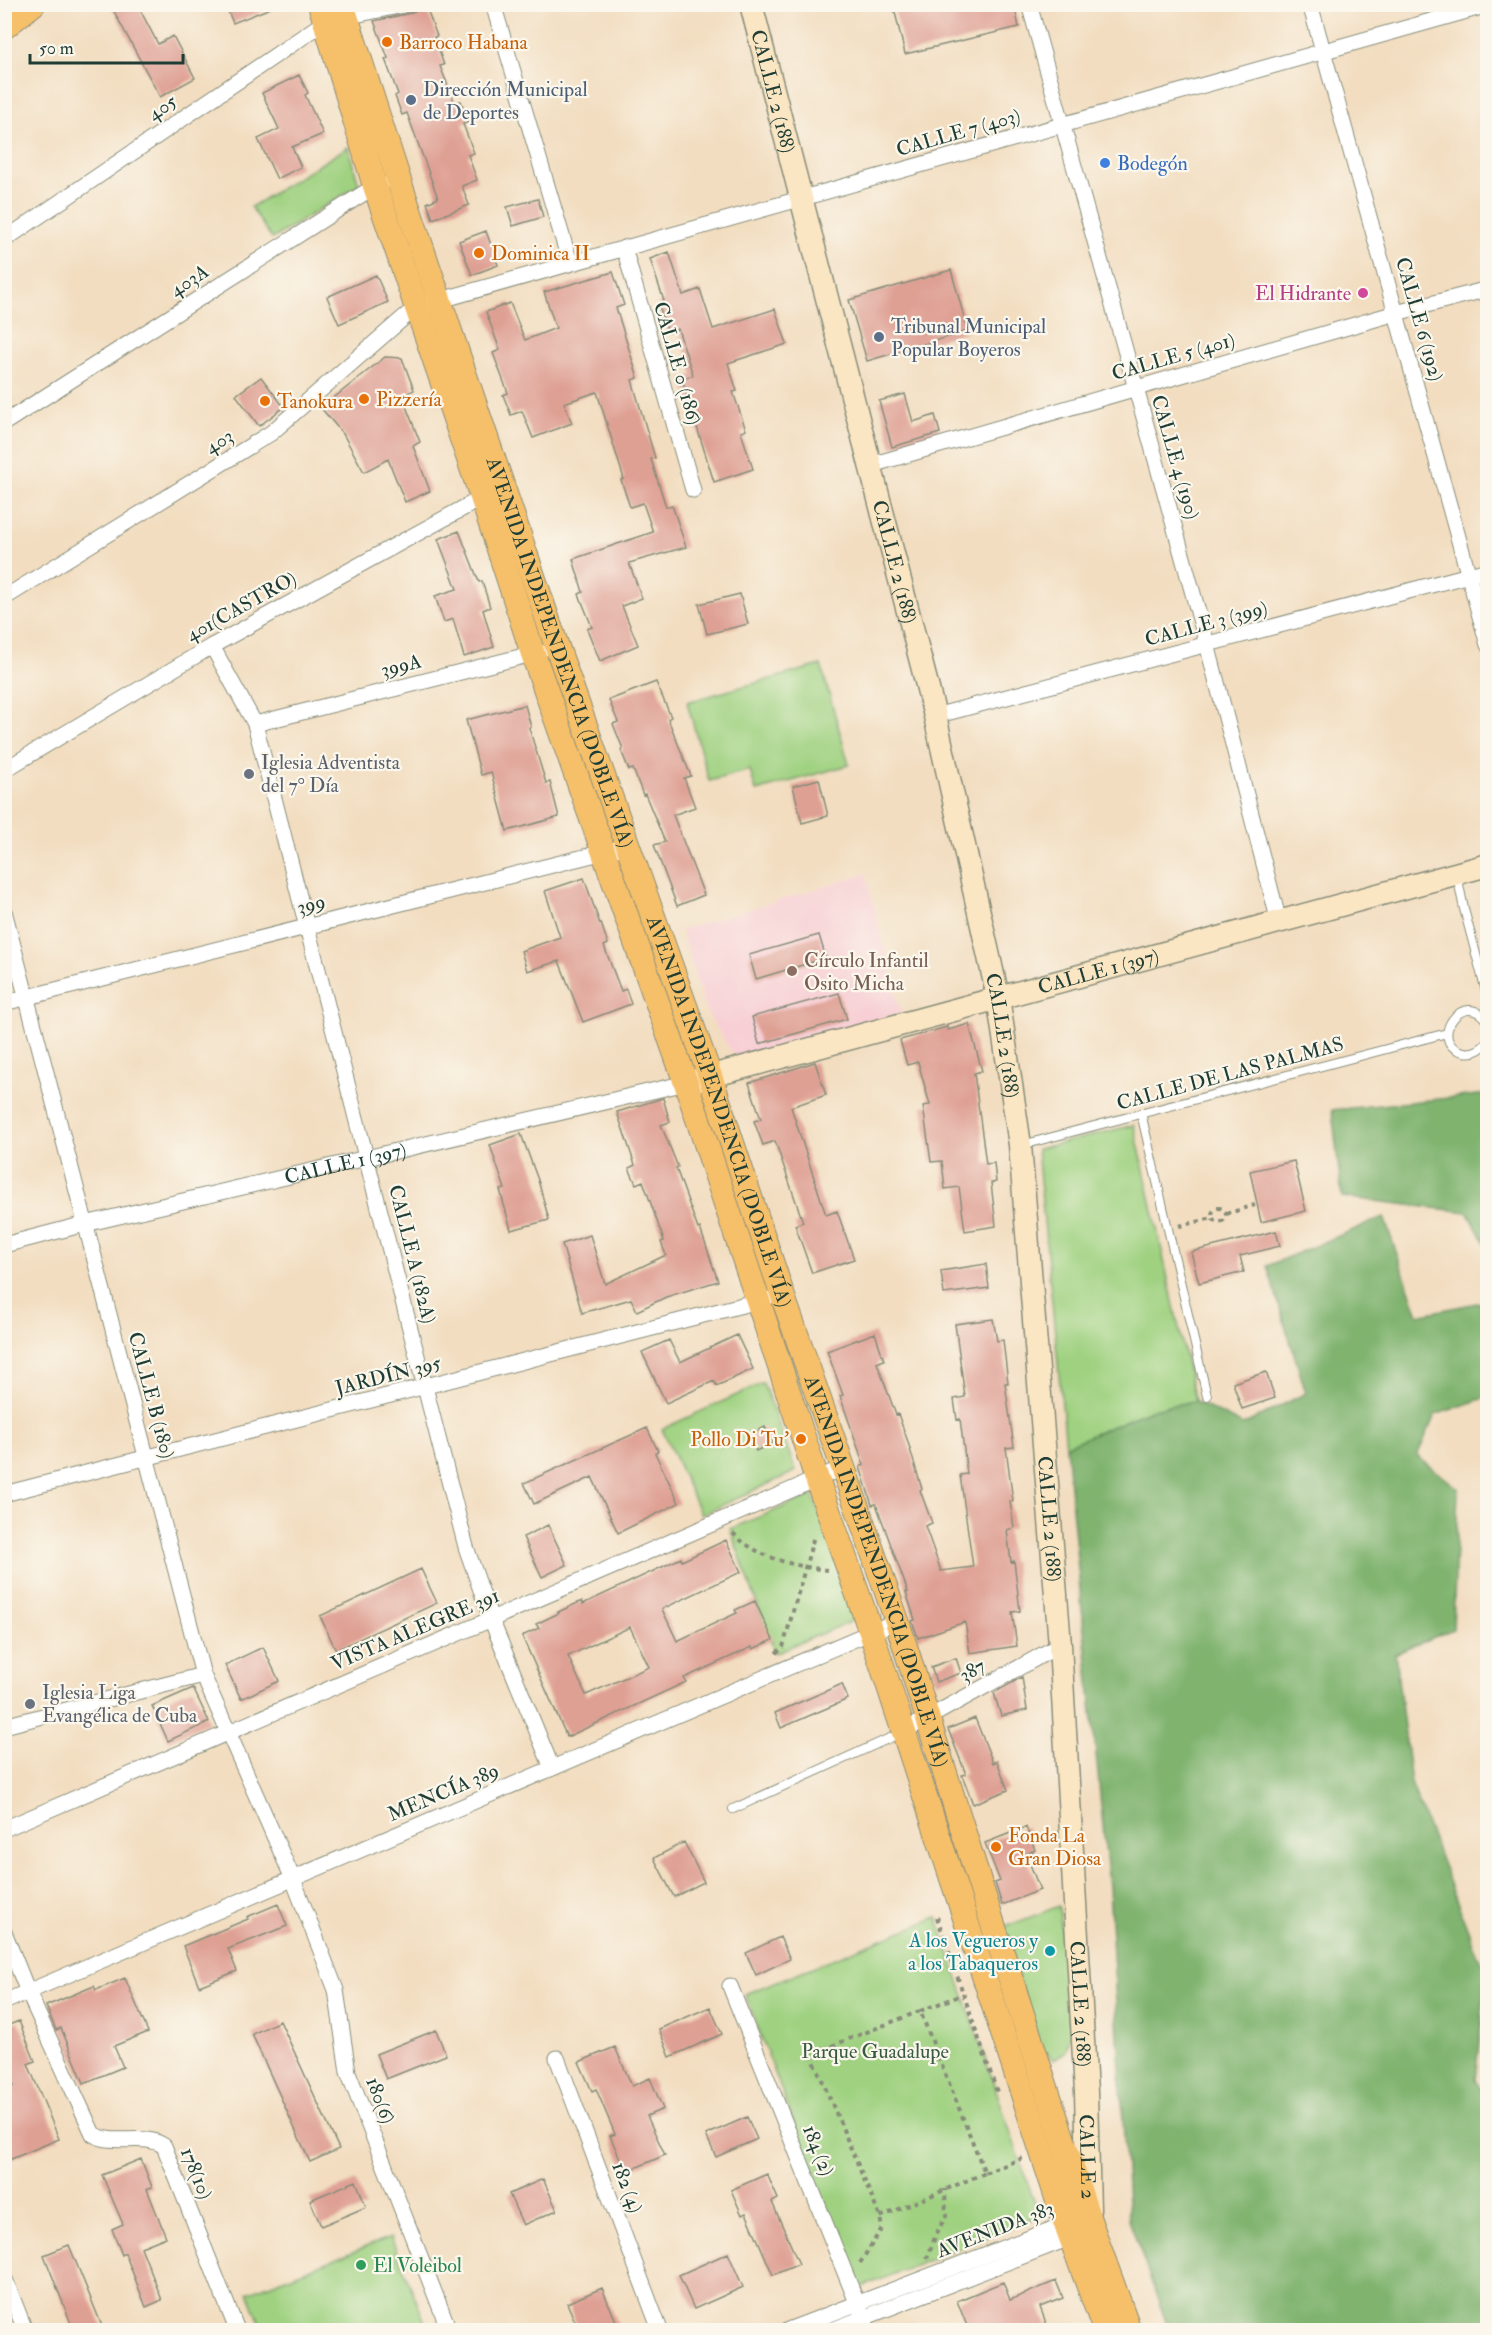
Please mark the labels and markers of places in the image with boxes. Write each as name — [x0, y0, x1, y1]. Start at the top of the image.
place label: Barroco Habana — [399, 30, 529, 55]
marker: Barroco Habana — [380, 35, 394, 49]
place label: Dirección Municipal de Deportes — [423, 77, 588, 126]
marker: Dirección Municipal de Deportes — [404, 93, 418, 107]
place label: Bodegón — [1117, 151, 1188, 176]
marker: Bodegón — [1098, 156, 1112, 170]
place label: Dominica II — [491, 241, 590, 266]
marker: Dominica II — [472, 246, 486, 260]
place label: El Hidrante — [1255, 281, 1351, 306]
marker: El Hidrante — [1356, 286, 1370, 300]
place label: Tribunal Municipal Popular Boyeros — [891, 314, 1046, 363]
marker: Tribunal Municipal Popular Boyeros — [872, 330, 886, 344]
place label: Pizzería — [376, 387, 442, 412]
place label: Tanokura — [277, 389, 354, 414]
marker: Pizzería — [357, 392, 371, 406]
marker: Tanokura — [258, 394, 272, 408]
place label: Iglesia Adventista del 7° Día — [261, 750, 401, 798]
marker: Iglesia Adventista del 7° Día — [242, 767, 256, 781]
place label: Círculo Infantil Osito Micha — [804, 948, 929, 996]
marker: Círculo Infantil Osito Micha — [785, 964, 799, 978]
place label: Pollo Di Tu' — [690, 1427, 789, 1452]
marker: Pollo Di Tu' — [794, 1432, 808, 1446]
place label: Iglesia Liga Evangélica de Cuba — [42, 1680, 198, 1728]
marker: Iglesia Liga Evangélica de Cuba — [23, 1697, 37, 1711]
place label: Fonda La Gran Diosa — [1008, 1823, 1102, 1871]
marker: Fonda La Gran Diosa — [989, 1840, 1003, 1854]
place label: A los Vegueros y a los Tabaqueros — [908, 1928, 1039, 1976]
marker: A los Vegueros y a los Tabaqueros — [1043, 1944, 1057, 1958]
place label: El Voleibol — [373, 2253, 462, 2278]
marker: El Voleibol — [354, 2258, 368, 2272]

